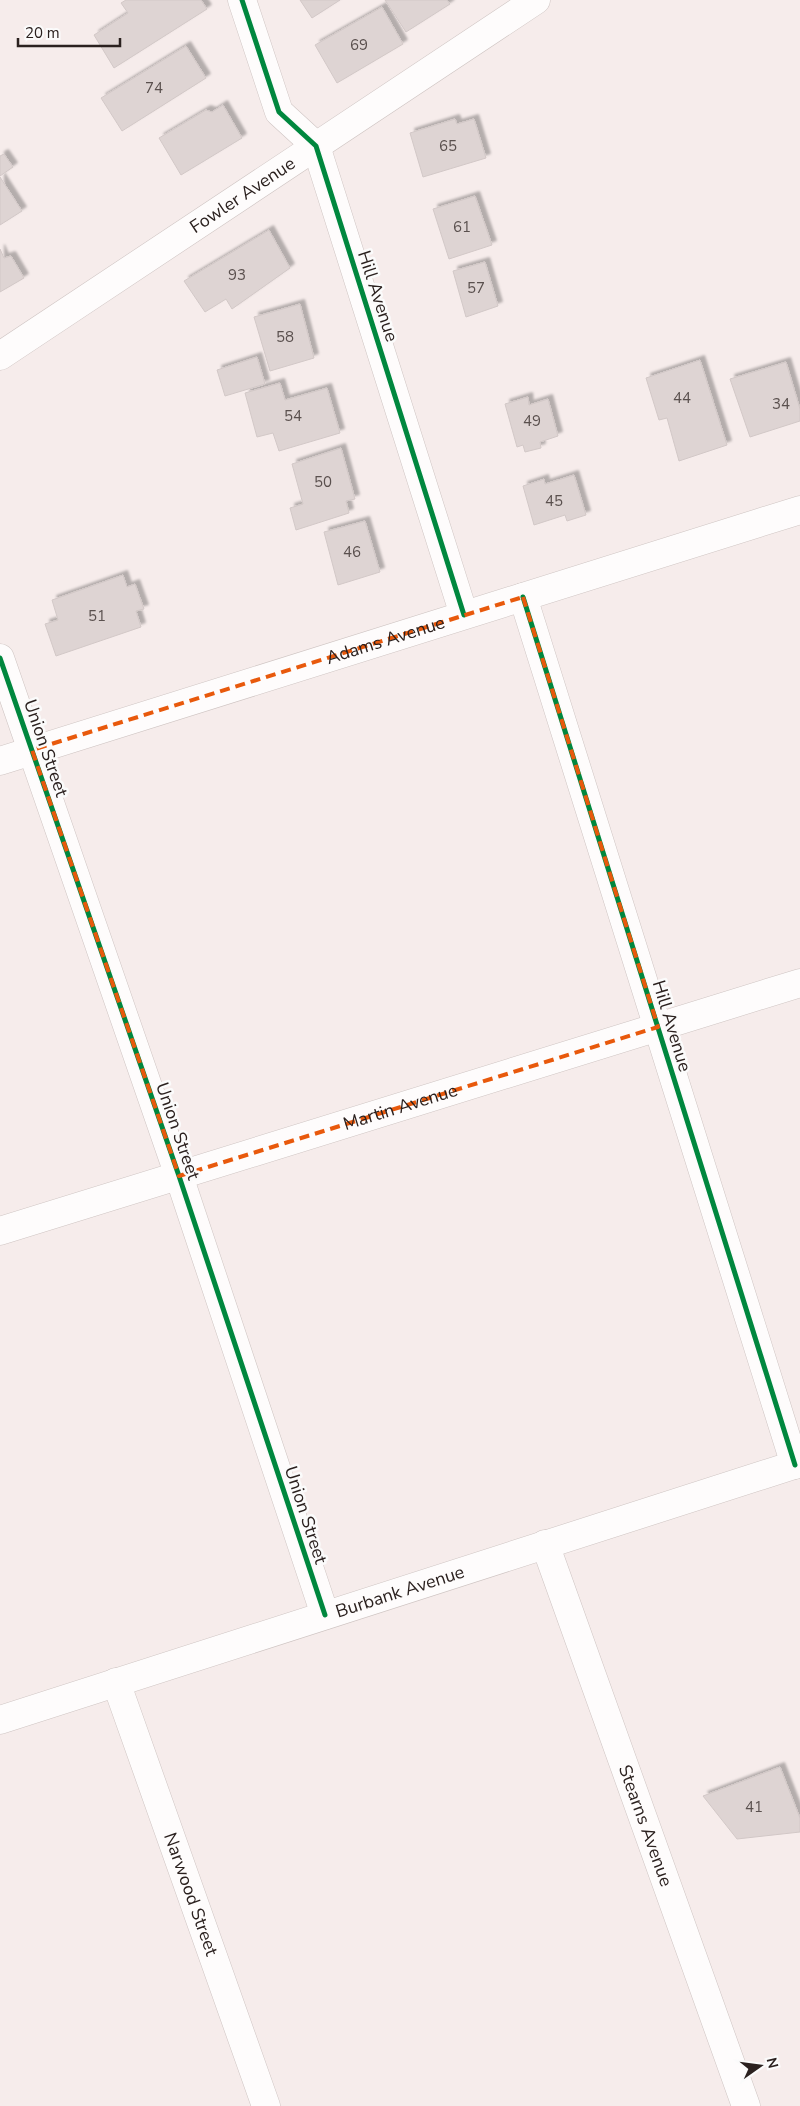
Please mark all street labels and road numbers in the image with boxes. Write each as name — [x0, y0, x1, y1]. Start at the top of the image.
street label: Fowler Avenue — [185, 151, 300, 239]
street label: Hill Avenue — [352, 247, 404, 345]
street label: Adams Avenue — [323, 610, 448, 670]
street label: Union Street — [18, 696, 74, 801]
street label: Hill Avenue — [647, 977, 697, 1075]
street label: Martin Avenue — [340, 1078, 460, 1136]
street label: Union Street — [150, 1079, 206, 1184]
street label: Union Street — [279, 1463, 333, 1568]
street label: Burbank Avenue — [332, 1560, 467, 1623]
street label: Stearns Avenue — [613, 1761, 678, 1890]
street label: Narwood Street — [158, 1829, 224, 1960]

